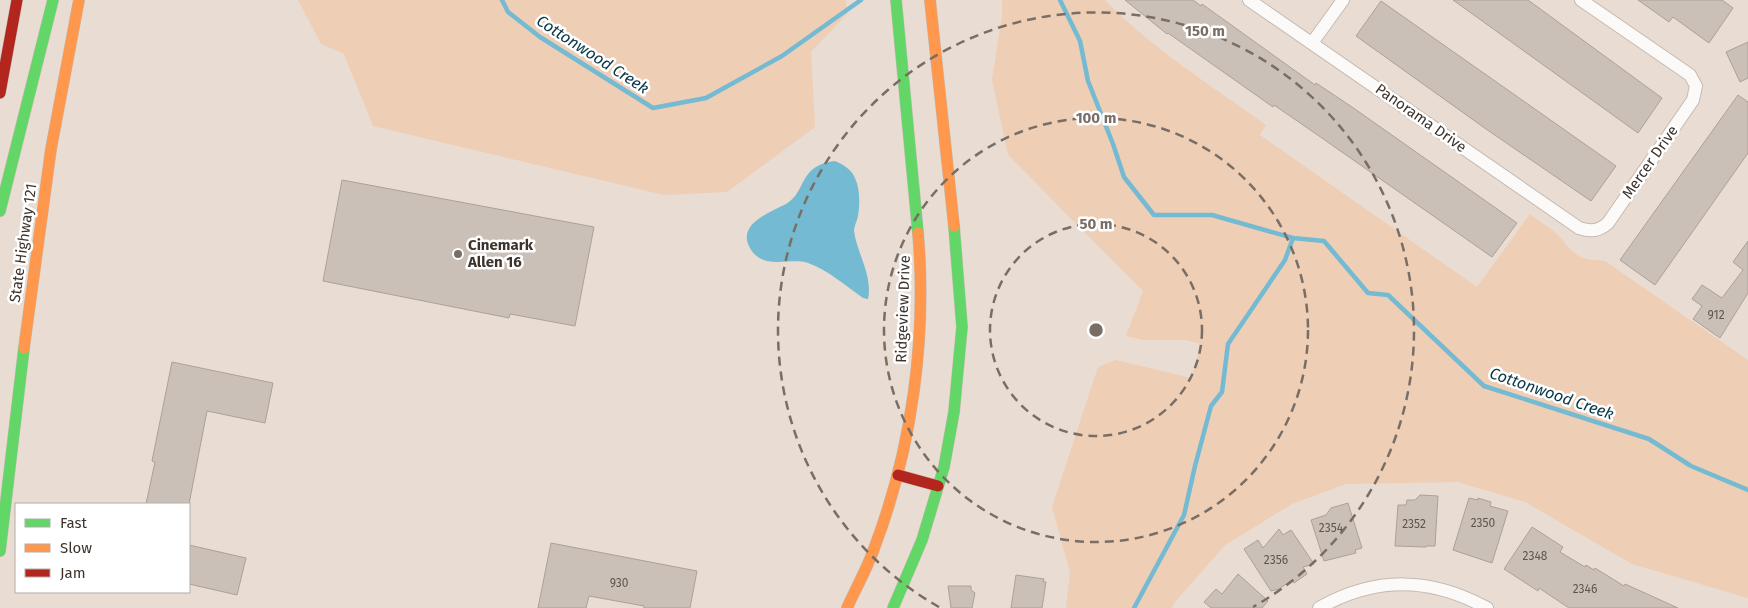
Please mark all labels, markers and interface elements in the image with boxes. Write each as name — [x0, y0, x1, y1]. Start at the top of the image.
water label: Cottonwood Creek — [533, 11, 653, 98]
text: 150 m — [1185, 22, 1225, 40]
street label: Panorama Drive — [1372, 80, 1470, 156]
text: 100 m — [1076, 109, 1116, 127]
street label: Mercer Drive — [1618, 122, 1682, 202]
street label: State Highway 121 — [6, 182, 40, 304]
text: 50 m — [1079, 215, 1113, 233]
place label: Cinemark Allen 16 — [467, 236, 534, 271]
marker: Cinemark Allen 16 — [452, 248, 464, 260]
street label: Ridgeview Drive — [892, 255, 914, 363]
house number: 912 — [1707, 308, 1725, 322]
centre of rings — [1087, 321, 1105, 339]
water label: Cottonwood Creek — [1487, 363, 1617, 424]
legend — [15, 503, 190, 593]
text: Fast — [60, 514, 87, 532]
house number: 2350 — [1471, 516, 1496, 530]
house number: 2352 — [1402, 517, 1426, 531]
house number: 2354 — [1319, 521, 1344, 535]
text: Slow — [60, 539, 92, 557]
house number: 2348 — [1523, 549, 1548, 563]
house number: 2356 — [1264, 553, 1288, 567]
text: Jam — [60, 564, 86, 582]
house number: 930 — [610, 576, 629, 590]
house number: 2346 — [1573, 582, 1597, 596]

